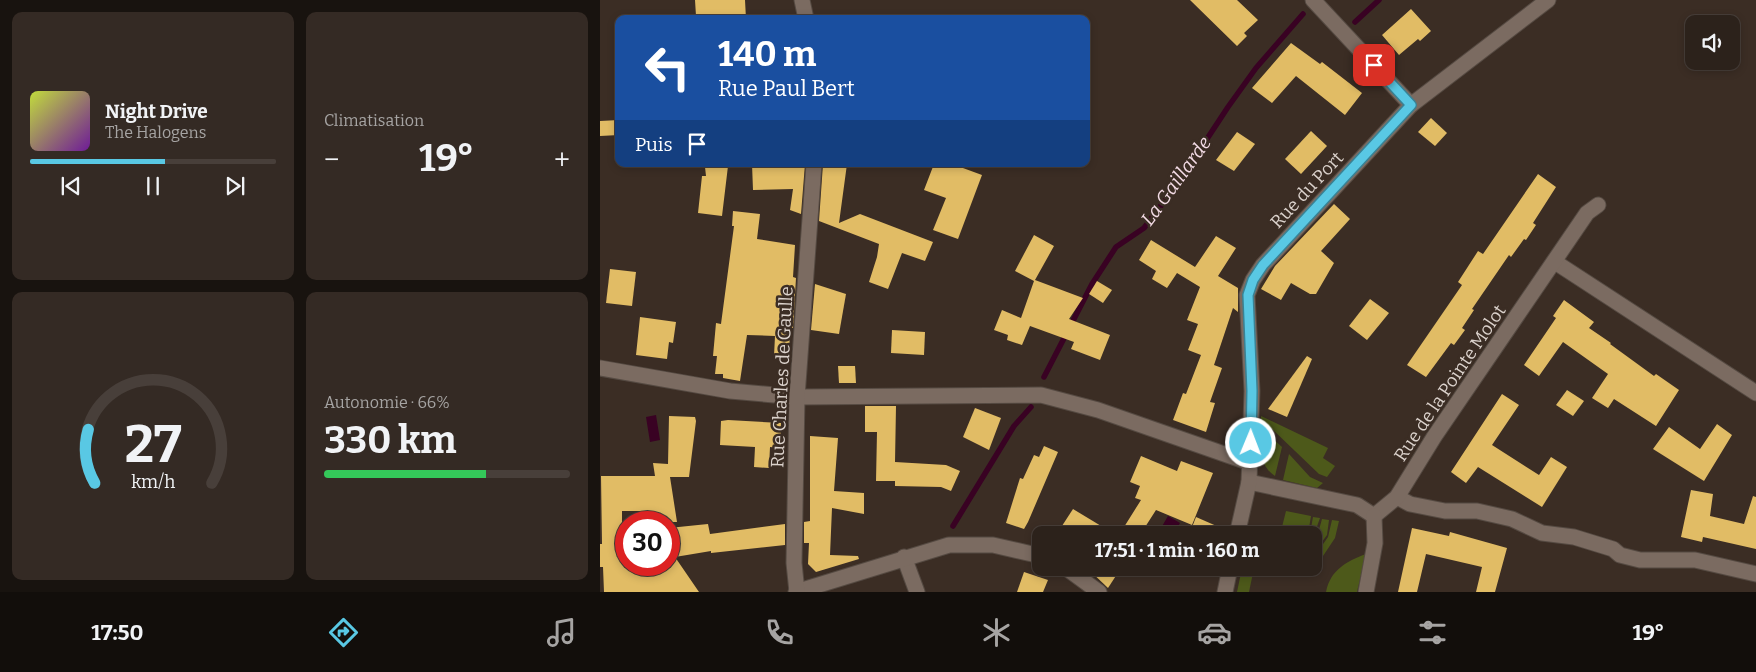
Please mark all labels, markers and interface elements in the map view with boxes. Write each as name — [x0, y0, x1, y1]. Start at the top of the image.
map controls — [1685, 15, 1740, 70]
button: sound — [1685, 15, 1740, 70]
text: 140 m — [718, 33, 816, 75]
icon: left — [635, 35, 700, 100]
pin — [1353, 44, 1395, 86]
icon: arrive — [1360, 51, 1388, 79]
text: Rue Paul Bert — [718, 75, 855, 102]
text: Night Drive — [105, 100, 208, 123]
text: Climatisation — [324, 111, 424, 130]
text: The Halogens — [105, 123, 206, 142]
icon: arrive — [683, 130, 711, 158]
water label: La Gaillarde — [1136, 132, 1216, 230]
text: Puis — [635, 133, 673, 156]
text: 19° — [419, 135, 474, 181]
text: − — [324, 143, 339, 176]
text: + — [554, 143, 570, 176]
street label: Rue du Port — [1266, 147, 1348, 233]
icon: previous — [57, 172, 85, 200]
icon: pause — [139, 172, 167, 200]
icon: next — [221, 172, 249, 200]
street label: Rue Charles de Gaulle — [766, 286, 798, 468]
street label: Rue de la Pointe Molot — [1389, 300, 1511, 465]
text: Autonomie · 66% — [324, 393, 450, 412]
text: 27 — [125, 413, 182, 476]
position arrow — [1224, 416, 1276, 468]
text: 330 km — [324, 417, 456, 463]
text: km/h — [131, 471, 175, 493]
speed limit sign: 30 — [615, 511, 680, 576]
text: 17:51 · 1 min · 160 m — [1095, 539, 1259, 562]
icon: directions — [326, 615, 361, 650]
icon: music — [544, 615, 579, 650]
icon: phone — [762, 615, 797, 650]
icon: climate — [979, 615, 1014, 650]
icon: car — [1197, 615, 1232, 650]
icon: filters — [1415, 615, 1450, 650]
text: 17:50 — [91, 619, 144, 646]
text: 19° — [1633, 619, 1665, 646]

